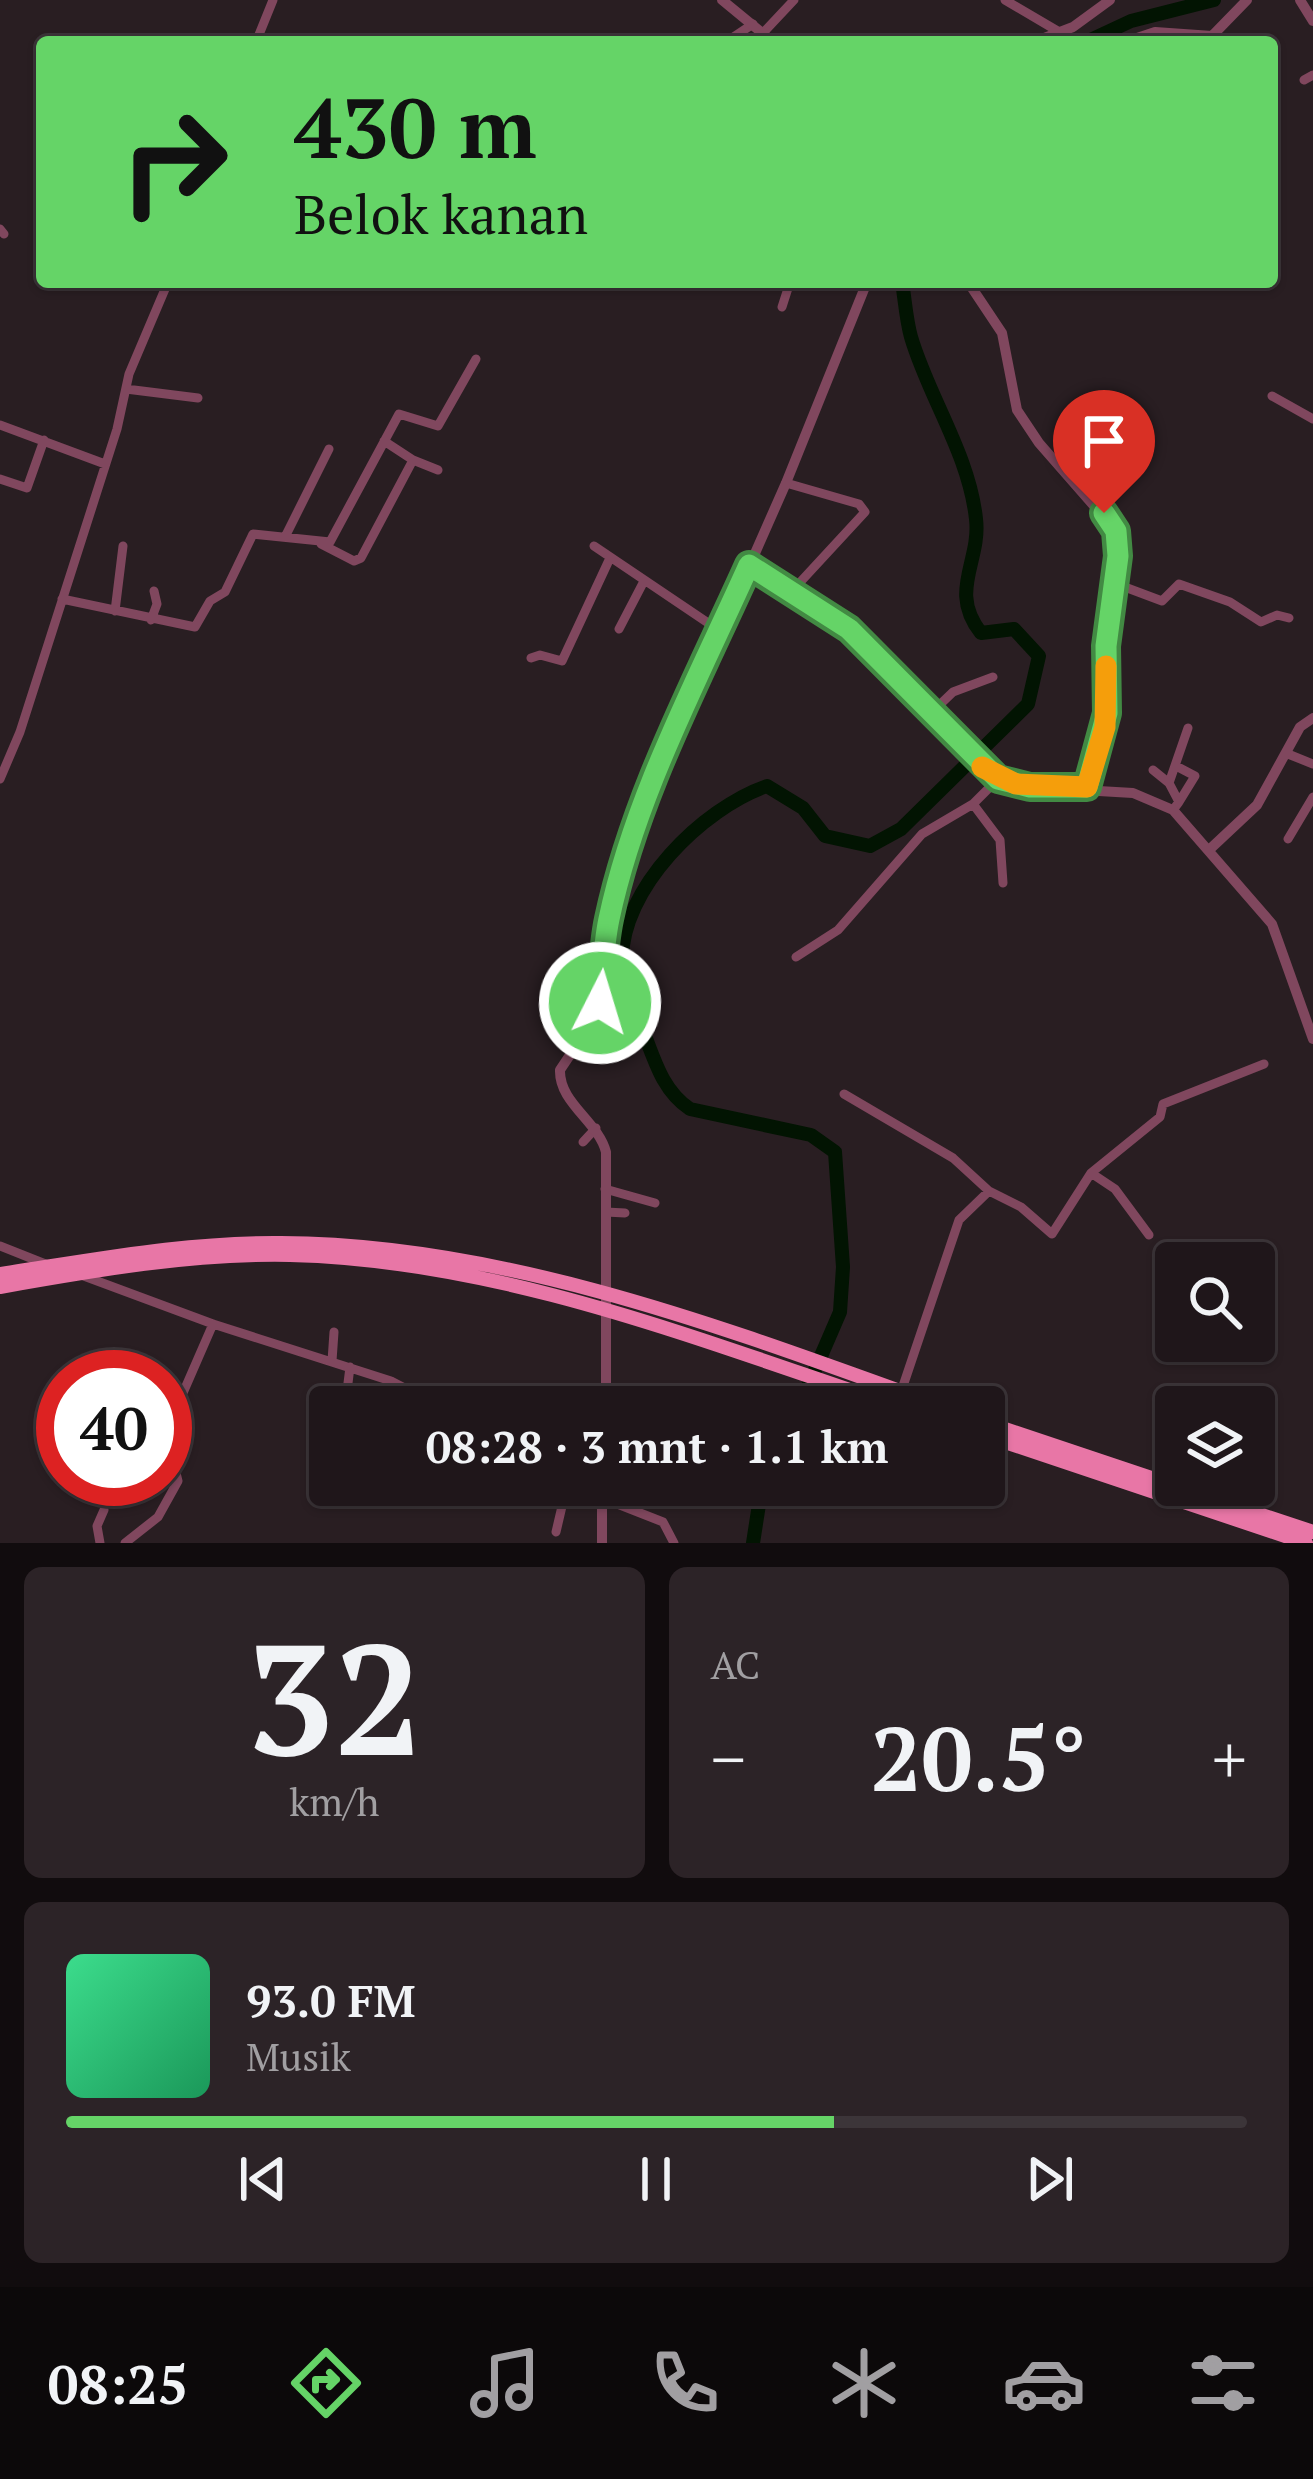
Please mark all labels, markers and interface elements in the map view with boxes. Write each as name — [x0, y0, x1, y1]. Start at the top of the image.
text: 430 m — [294, 71, 537, 182]
icon: right — [96, 84, 252, 240]
text: Belok kanan — [294, 178, 588, 249]
pin — [1053, 390, 1155, 513]
icon: arrive — [1071, 408, 1137, 474]
position arrow — [537, 940, 663, 1066]
map controls — [1155, 1242, 1275, 1506]
button: search — [1155, 1242, 1275, 1362]
speed limit sign: 40 — [36, 1350, 192, 1506]
button: layers — [1155, 1386, 1275, 1506]
text: 08:28 · 3 mnt · 1.1 km — [426, 1416, 888, 1476]
text: 32 — [246, 1593, 422, 1800]
text: AC — [711, 1638, 760, 1690]
text: 20.5° — [871, 1697, 1087, 1817]
text: − — [711, 1714, 746, 1802]
text: + — [1212, 1714, 1247, 1802]
text: km/h — [289, 1775, 379, 1827]
text: 93.0 FM — [246, 1970, 415, 2030]
text: Musik — [246, 2030, 351, 2082]
icon: previous — [230, 2146, 296, 2212]
icon: pause — [623, 2146, 689, 2212]
icon: next — [1017, 2146, 1083, 2212]
icon: directions — [284, 2341, 368, 2425]
icon: music — [463, 2341, 547, 2425]
icon: phone — [643, 2341, 727, 2425]
icon: climate — [822, 2341, 906, 2425]
icon: car — [1002, 2341, 1086, 2425]
icon: filters — [1181, 2341, 1265, 2425]
text: 08:25 — [48, 2348, 188, 2419]

